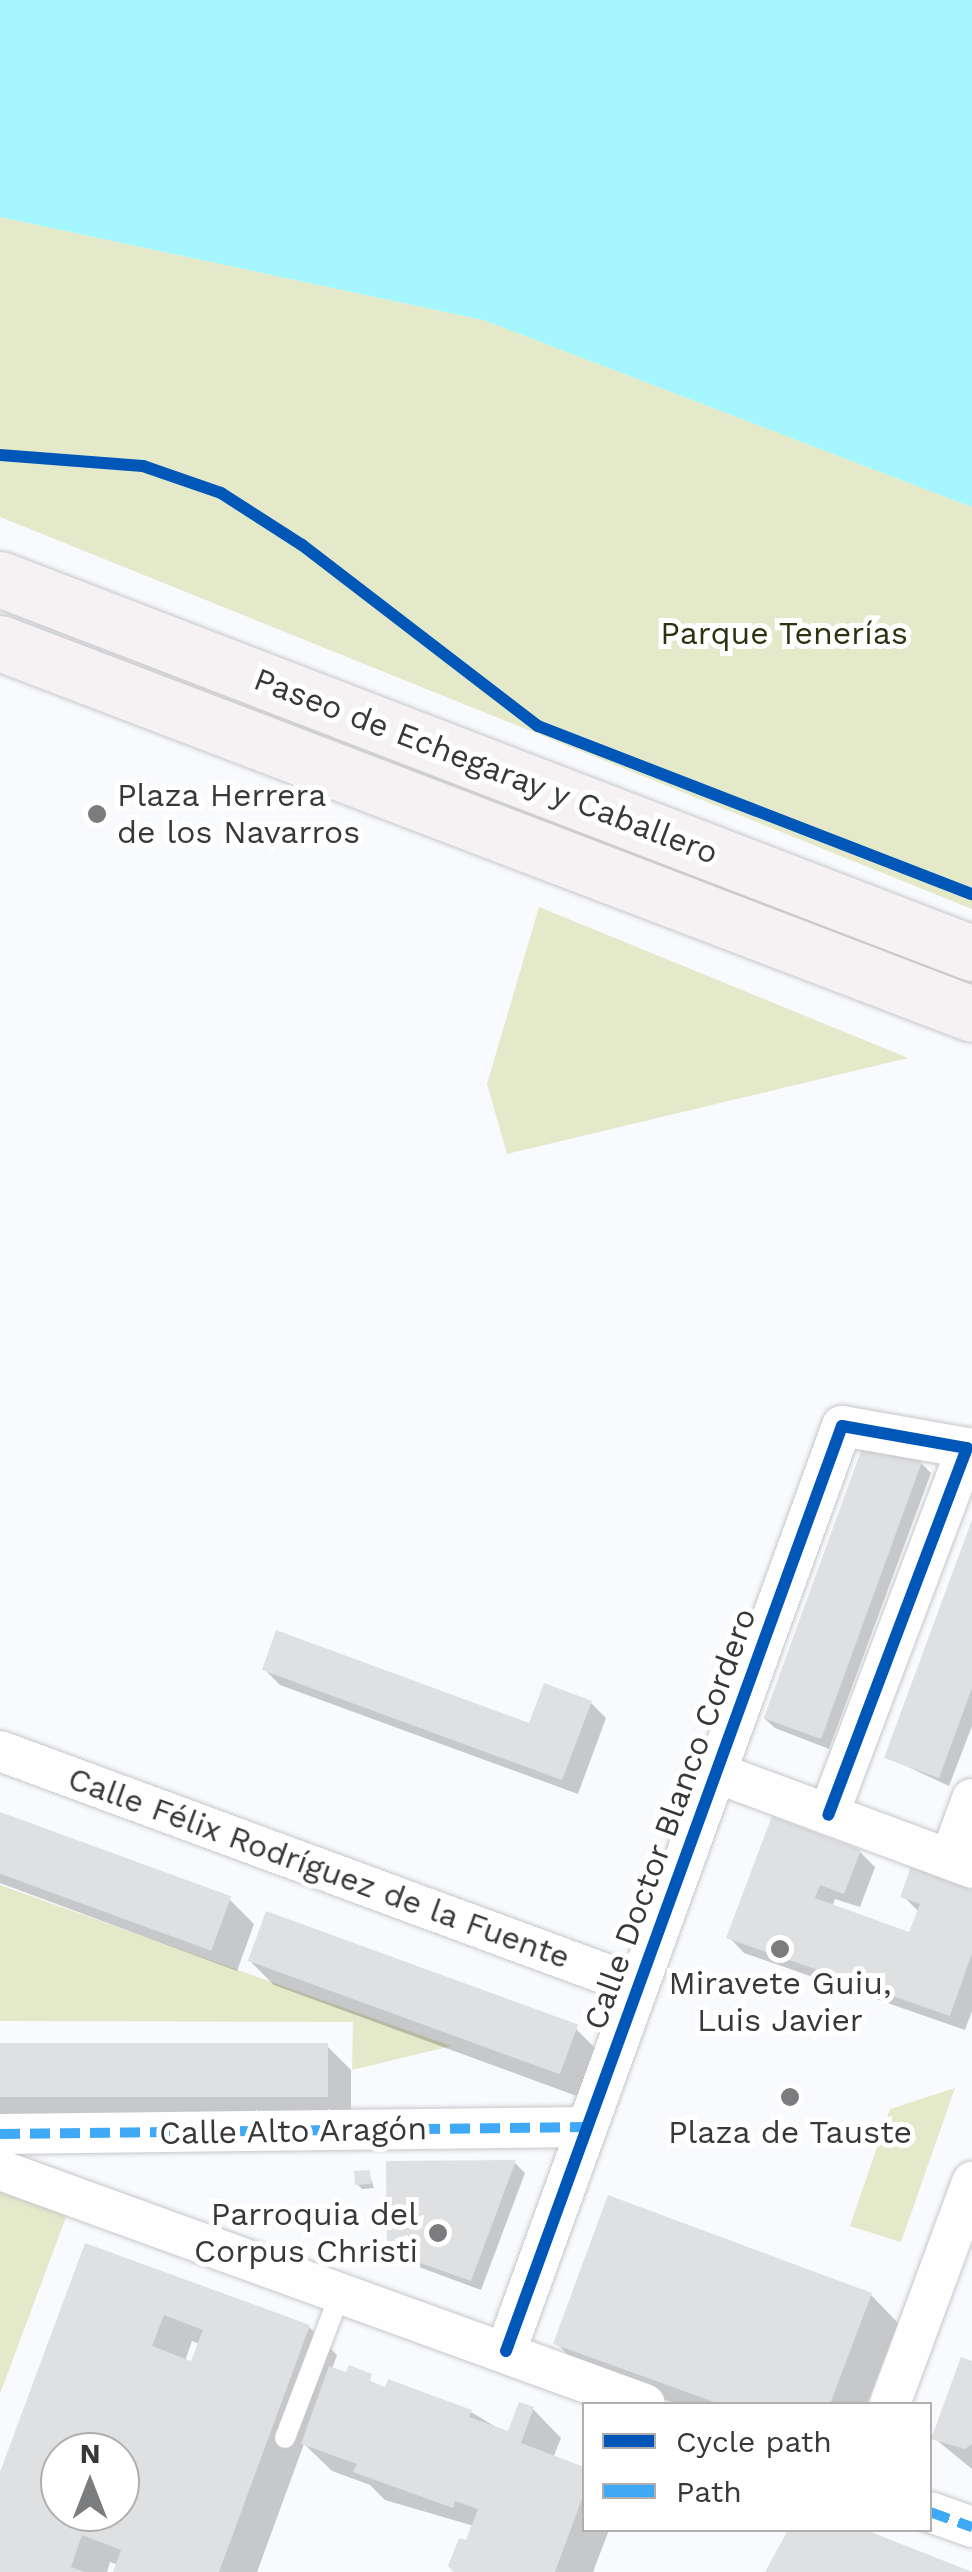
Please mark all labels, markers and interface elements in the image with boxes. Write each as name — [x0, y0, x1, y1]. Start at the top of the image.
park label: Parque Tenerías — [660, 614, 908, 652]
street label: Paseo de Echegaray y Caballero — [247, 659, 725, 873]
place label: Plaza Herrera de los Navarros — [117, 777, 360, 852]
marker: Plaza Herrera de los Navarros — [86, 803, 108, 825]
street label: Calle Doctor Blanco Cordero — [576, 1603, 764, 2035]
street label: Calle Félix Rodríguez de la Fuente — [62, 1759, 576, 1977]
marker: Miravete Guiu, Luis Javier — [769, 1938, 791, 1960]
place label: Miravete Guiu, Luis Javier — [668, 1965, 892, 2040]
marker: Plaza de Tauste — [779, 2086, 801, 2108]
street label: Calle Alto Aragón — [157, 2109, 429, 2153]
place label: Plaza de Tauste — [667, 2113, 913, 2151]
place label: Parroquia del Corpus Christi — [194, 2196, 418, 2271]
marker: Parroquia del Corpus Christi — [427, 2222, 449, 2244]
legend — [582, 2402, 932, 2532]
text: Cycle path — [676, 2424, 832, 2459]
north arrow — [40, 2432, 140, 2532]
text: N — [80, 2437, 100, 2470]
text: Path — [676, 2474, 742, 2509]

